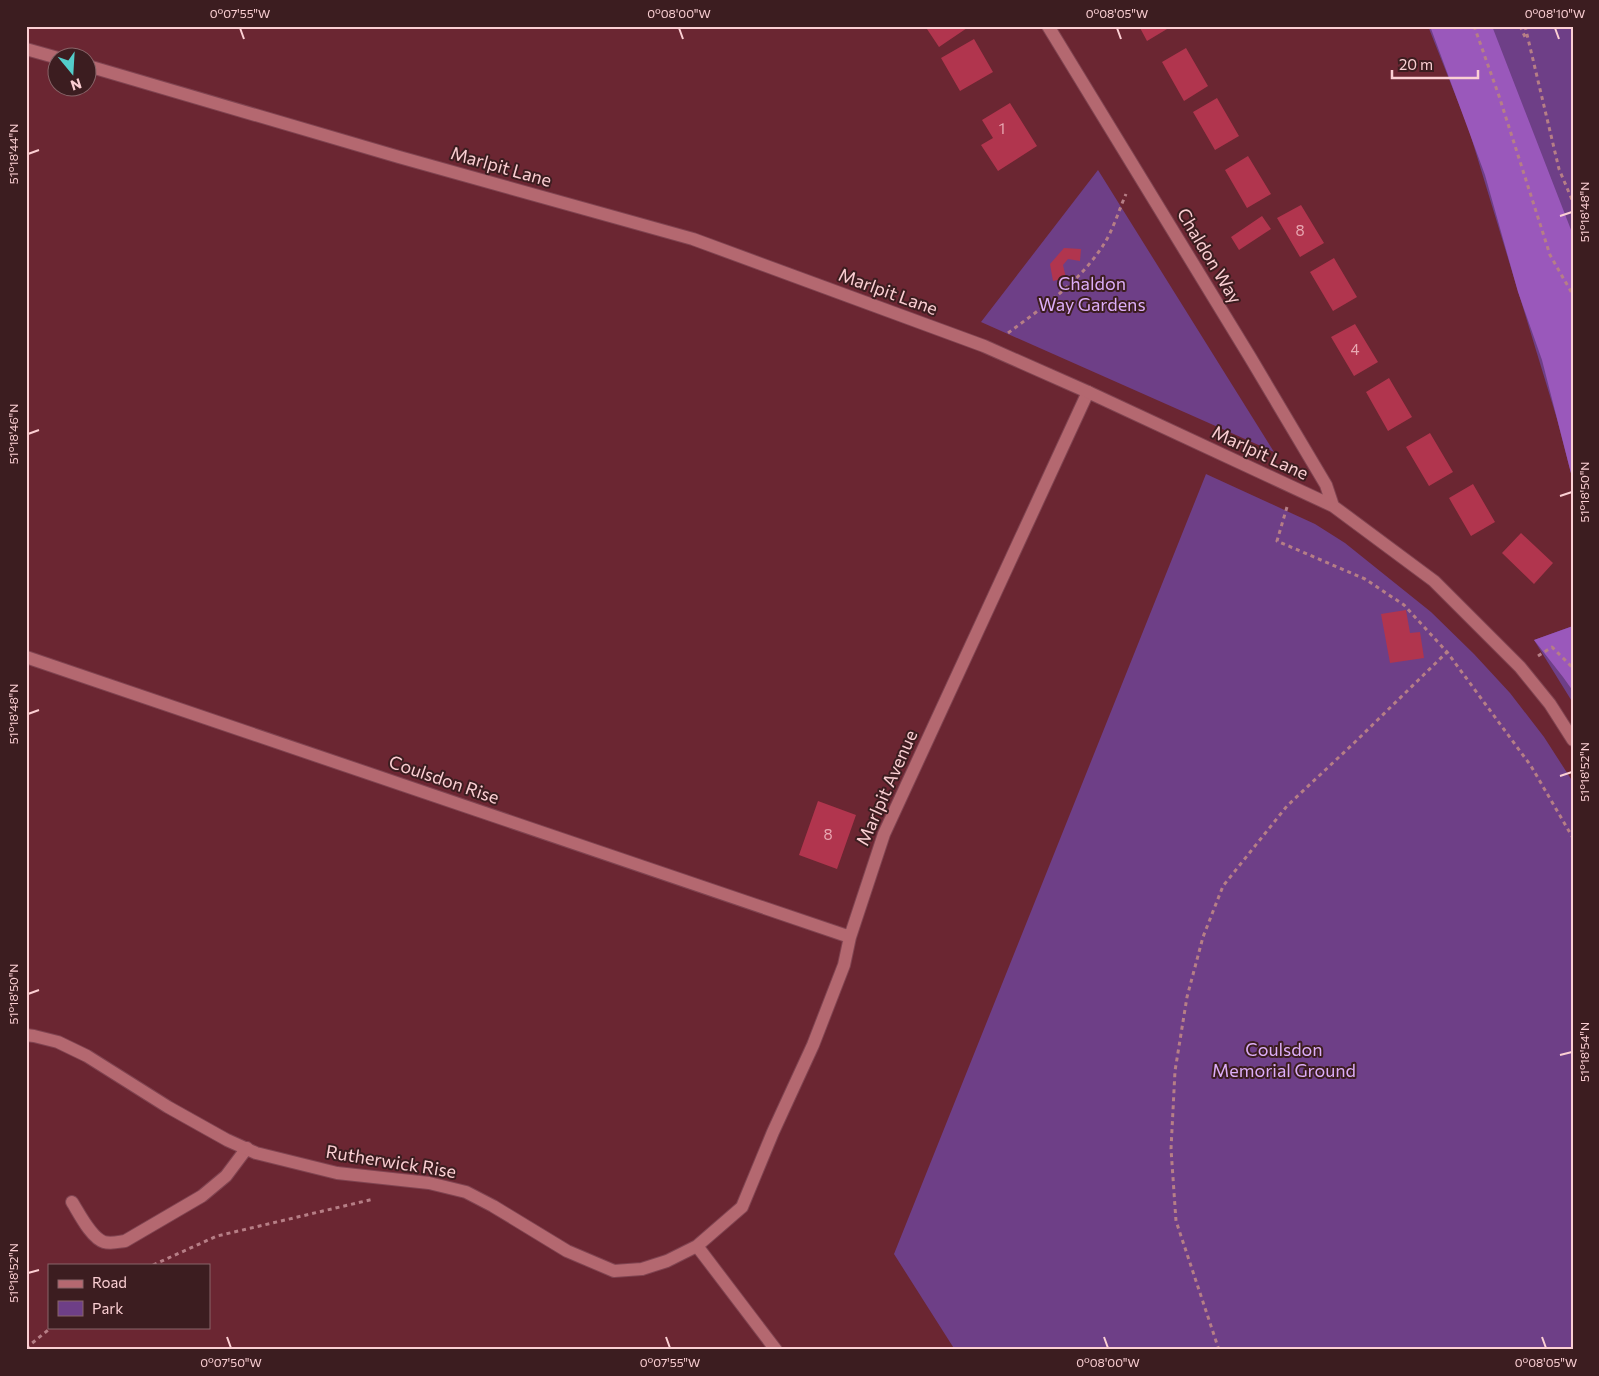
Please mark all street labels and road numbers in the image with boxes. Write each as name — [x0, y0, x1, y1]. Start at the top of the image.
street label: Marlpit Lane — [448, 141, 554, 191]
street label: Chaldon Way — [1173, 204, 1247, 307]
street label: Marlpit Lane — [836, 263, 941, 319]
street label: Marlpit Lane — [1209, 420, 1312, 484]
street label: Marlpit Avenue — [851, 726, 921, 849]
street label: Coulsdon Rise — [386, 750, 502, 808]
street label: Rutherwick Rise — [324, 1140, 458, 1182]

